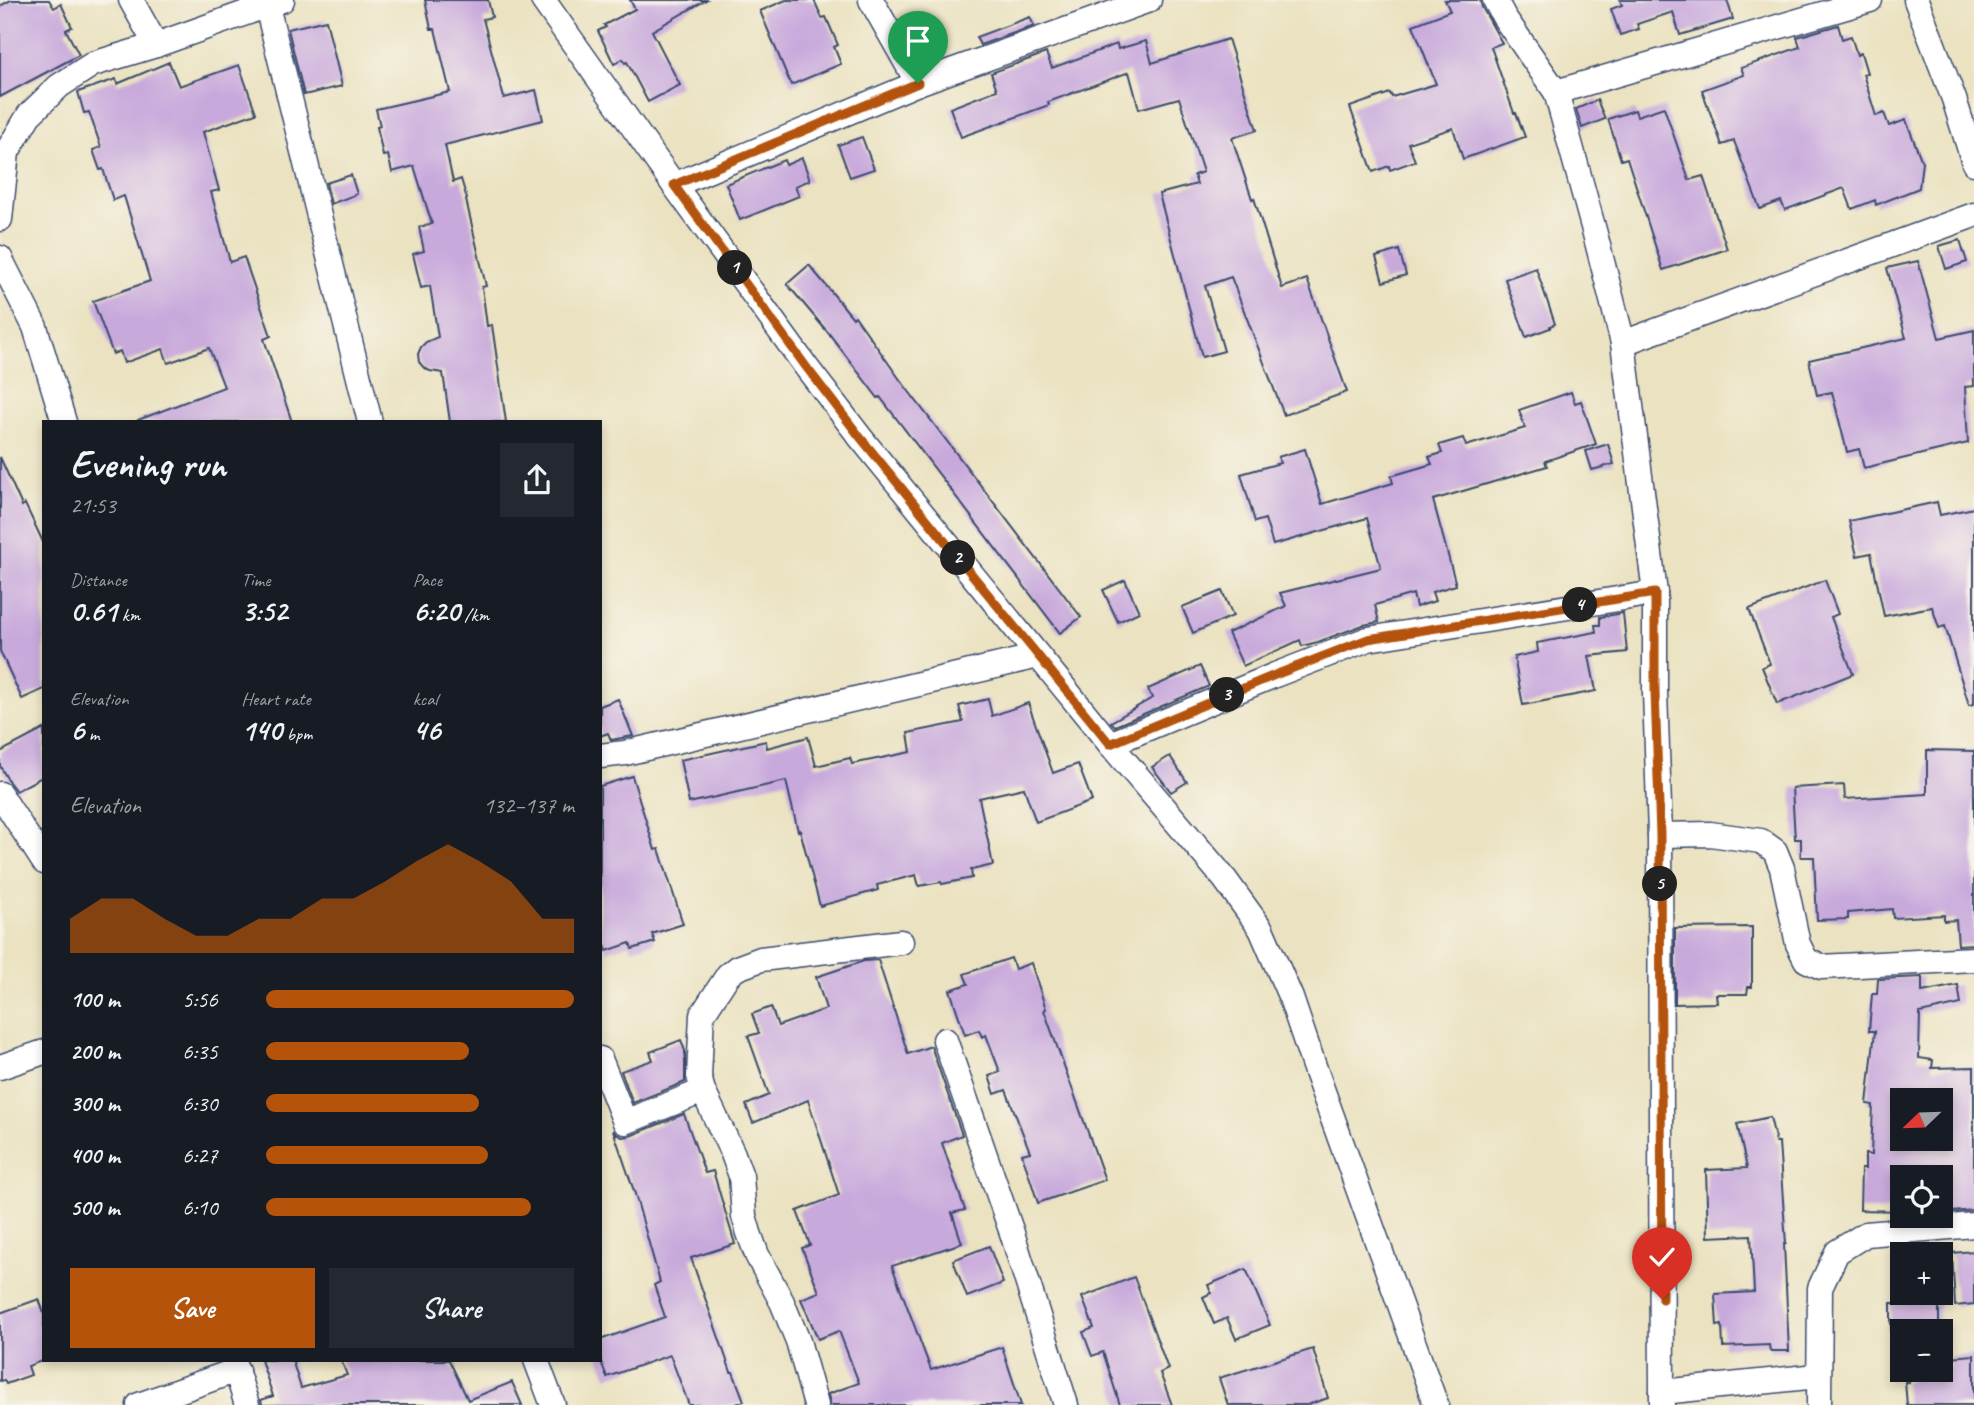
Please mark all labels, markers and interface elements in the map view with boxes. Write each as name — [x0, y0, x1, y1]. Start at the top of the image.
pin — [888, 11, 948, 83]
icon: arrive — [899, 22, 937, 60]
pin: 1 — [718, 250, 752, 286]
text: 1 — [730, 255, 739, 279]
text: Evening run — [70, 441, 226, 488]
button: share — [500, 443, 574, 517]
text: 21:53 — [70, 491, 116, 520]
pin: 2 — [940, 540, 976, 576]
text: 2 — [953, 545, 962, 569]
text: Distance — [70, 568, 127, 592]
text: Time — [241, 568, 270, 592]
text: Pace — [413, 568, 442, 592]
pin: 4 — [1562, 588, 1598, 622]
text: 0.61 — [70, 592, 117, 630]
text: 3:52 — [241, 592, 287, 630]
text: 6:20 — [413, 592, 460, 630]
text: 4 — [1575, 592, 1584, 616]
text: km — [117, 603, 140, 627]
text: /km — [460, 603, 489, 627]
pin: 3 — [1210, 678, 1244, 712]
text: 3 — [1222, 682, 1231, 706]
text: Elevation — [70, 687, 128, 711]
text: Heart rate — [241, 687, 311, 711]
text: kcal — [413, 687, 438, 711]
text: 6 — [70, 711, 84, 749]
text: 140 — [241, 711, 282, 749]
text: 46 — [413, 711, 440, 749]
text: m — [84, 722, 99, 746]
text: bpm — [282, 722, 313, 746]
text: Elevation — [70, 791, 141, 820]
text: 132–137 m — [483, 791, 574, 820]
pin: 5 — [1642, 866, 1678, 902]
text: 5 — [1655, 871, 1664, 895]
text: 100 m — [70, 985, 120, 1014]
text: 5:56 — [182, 985, 218, 1014]
text: 200 m — [70, 1037, 120, 1066]
text: 6:35 — [182, 1037, 218, 1066]
north arrow — [1890, 1088, 1953, 1152]
map controls — [1890, 1088, 1953, 1382]
text: 300 m — [70, 1089, 120, 1118]
text: 6:30 — [182, 1089, 218, 1118]
text: 400 m — [70, 1141, 120, 1170]
text: 6:27 — [182, 1141, 218, 1170]
button: locate — [1890, 1165, 1953, 1228]
text: 500 m — [70, 1193, 119, 1222]
text: 6:10 — [182, 1193, 218, 1222]
pin — [1632, 1227, 1692, 1299]
icon: check — [1643, 1238, 1681, 1276]
button: + — [1890, 1242, 1953, 1305]
button: Save — [70, 1268, 315, 1348]
button: Share — [329, 1268, 574, 1348]
button: − — [1890, 1319, 1953, 1382]

